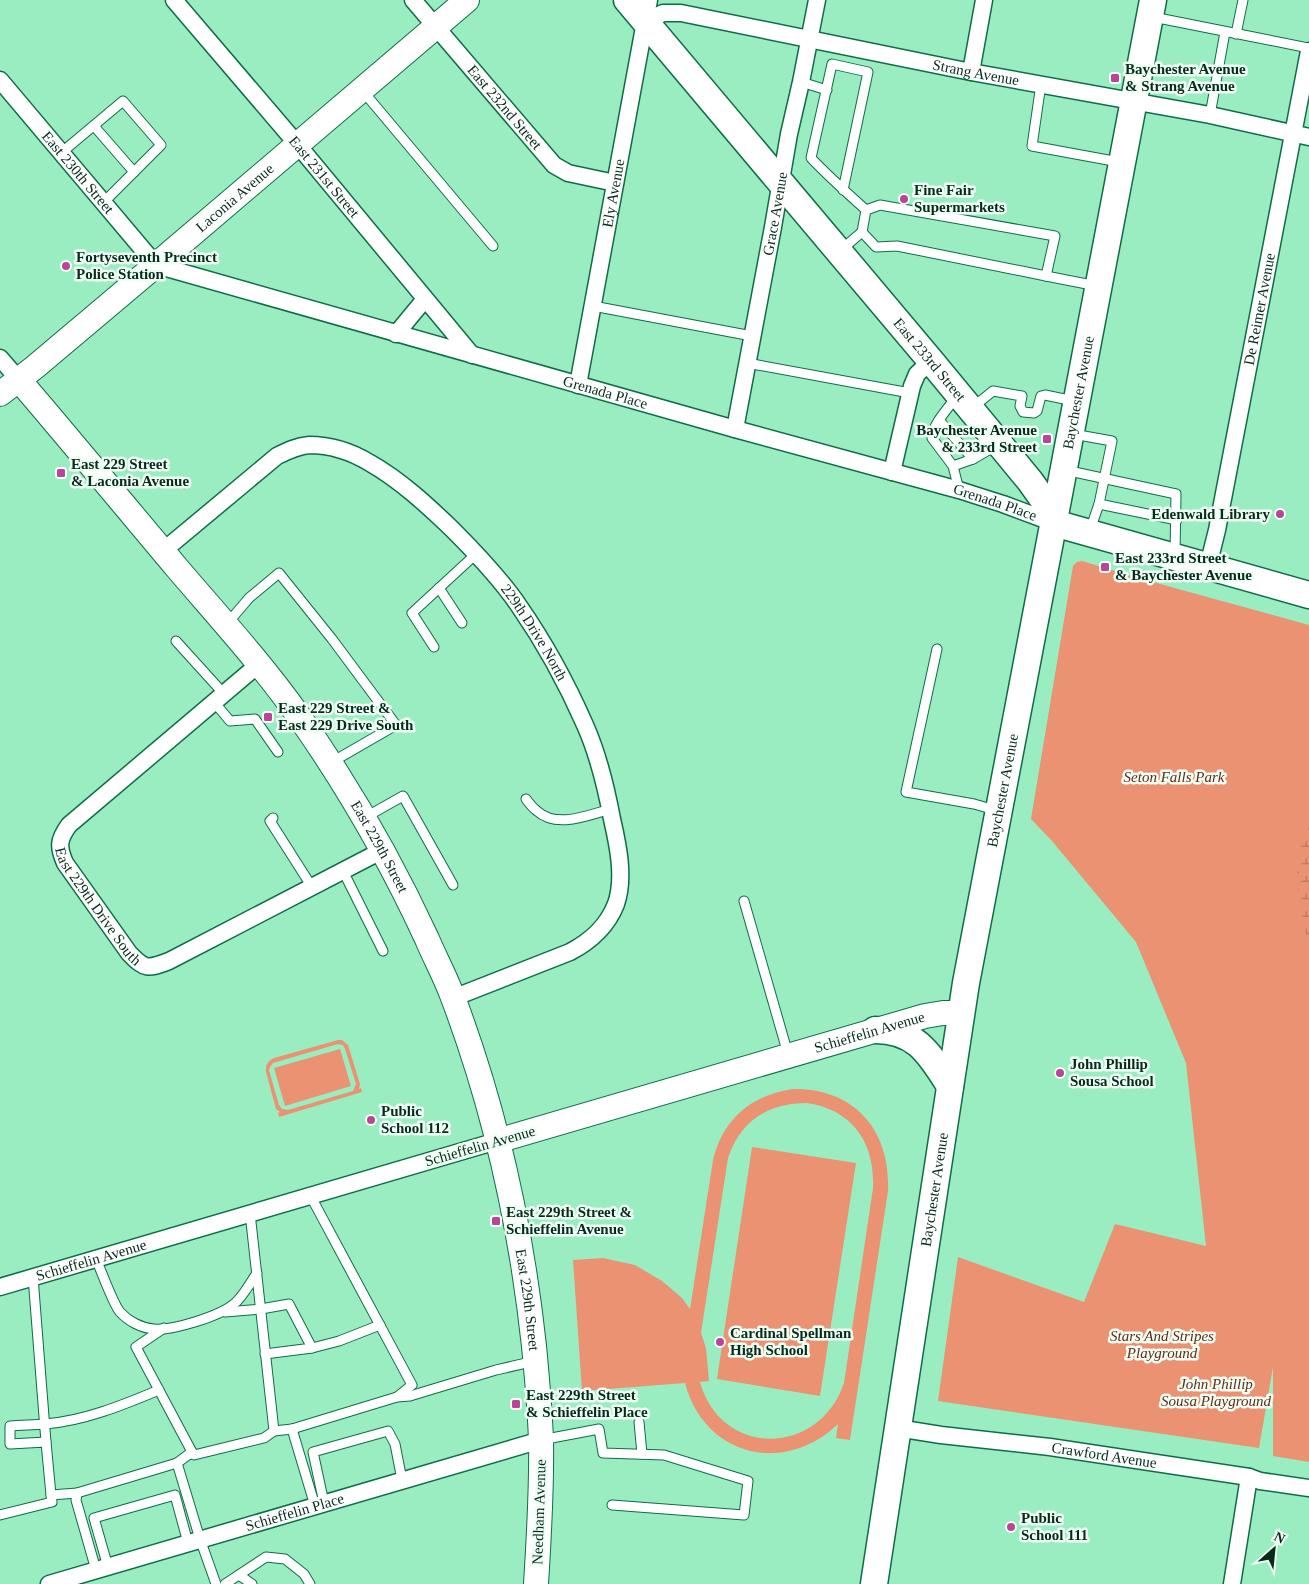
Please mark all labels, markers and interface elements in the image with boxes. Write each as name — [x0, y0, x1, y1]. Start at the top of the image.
street label: Strang Avenue — [931, 56, 1021, 89]
place label: Baychester Avenue & Strang Avenue — [1125, 61, 1246, 94]
street label: East 232nd Street — [464, 62, 546, 153]
marker: Baychester Avenue & Strang Avenue — [1109, 72, 1121, 84]
street label: East 230th Street — [39, 128, 118, 217]
street label: East 231st Street — [286, 133, 363, 221]
street label: Ely Avenue — [599, 157, 628, 229]
street label: Laconia Avenue — [193, 160, 277, 235]
street label: Grace Avenue — [760, 170, 790, 257]
place label: Fine Fair Supermarkets — [914, 182, 1005, 215]
marker: Fine Fair Supermarkets — [898, 193, 910, 205]
place label: Fortyseventh Precinct Police Station — [76, 249, 217, 282]
street label: De Reimer Avenue — [1241, 251, 1278, 367]
marker: Fortyseventh Precinct Police Station — [60, 260, 72, 272]
street label: East 233rd Street — [890, 315, 969, 405]
street label: Baychester Avenue — [1060, 334, 1097, 451]
street label: Grenada Place — [561, 373, 650, 412]
place label: Baychester Avenue & 233rd Street — [916, 422, 1037, 455]
marker: Baychester Avenue & 233rd Street — [1041, 433, 1053, 445]
place label: East 229 Street & Laconia Avenue — [71, 456, 189, 489]
marker: East 229 Street & Laconia Avenue — [55, 467, 67, 479]
street label: Grenada Place — [952, 481, 1039, 524]
place label: Edenwald Library — [1151, 506, 1270, 522]
marker: Edenwald Library — [1274, 508, 1286, 520]
place label: East 233rd Street & Baychester Avenue — [1115, 550, 1252, 583]
marker: East 233rd Street & Baychester Avenue — [1099, 561, 1111, 573]
street label: 229th Drive North — [498, 581, 571, 684]
place label: East 229 Street & East 229 Drive South — [278, 700, 414, 733]
marker: East 229 Street & East 229 Drive South — [262, 711, 274, 723]
street label: Baychester Avenue — [984, 732, 1021, 849]
park label: Seton Falls Park — [1124, 769, 1225, 785]
street label: East 229th Street — [348, 798, 412, 896]
street label: East 229th Drive South — [52, 846, 145, 969]
street label: Schieffelin Avenue — [812, 1008, 927, 1056]
place label: John Phillip Sousa School — [1070, 1056, 1154, 1089]
marker: John Phillip Sousa School — [1054, 1067, 1066, 1079]
place label: Public School 112 — [381, 1103, 449, 1136]
marker: Public School 112 — [365, 1114, 377, 1126]
street label: Schieffelin Avenue — [423, 1123, 537, 1169]
street label: Baychester Avenue — [918, 1131, 951, 1248]
place label: East 229th Street & Schieffelin Avenue — [506, 1204, 632, 1237]
marker: East 229th Street & Schieffelin Avenue — [490, 1215, 502, 1227]
street label: Schieffelin Avenue — [34, 1236, 148, 1284]
street label: East 229th Street — [513, 1248, 542, 1352]
place label: Cardinal Spellman High School — [730, 1325, 852, 1358]
park label: Stars And Stripes Playground — [1110, 1328, 1214, 1361]
marker: Cardinal Spellman High School — [714, 1336, 726, 1348]
park label: John Phillip Sousa Playground — [1161, 1376, 1271, 1409]
place label: East 229th Street & Schieffelin Place — [526, 1387, 648, 1420]
marker: East 229th Street & Schieffelin Place — [510, 1398, 522, 1410]
street label: Crawford Avenue — [1051, 1439, 1158, 1471]
street label: Needham Avenue — [529, 1458, 549, 1565]
street label: Schieffelin Place — [244, 1490, 346, 1534]
place label: Public School 111 — [1021, 1510, 1088, 1543]
marker: Public School 111 — [1005, 1521, 1017, 1533]
north arrow — [1249, 1524, 1299, 1574]
text: N — [1272, 1529, 1288, 1547]

